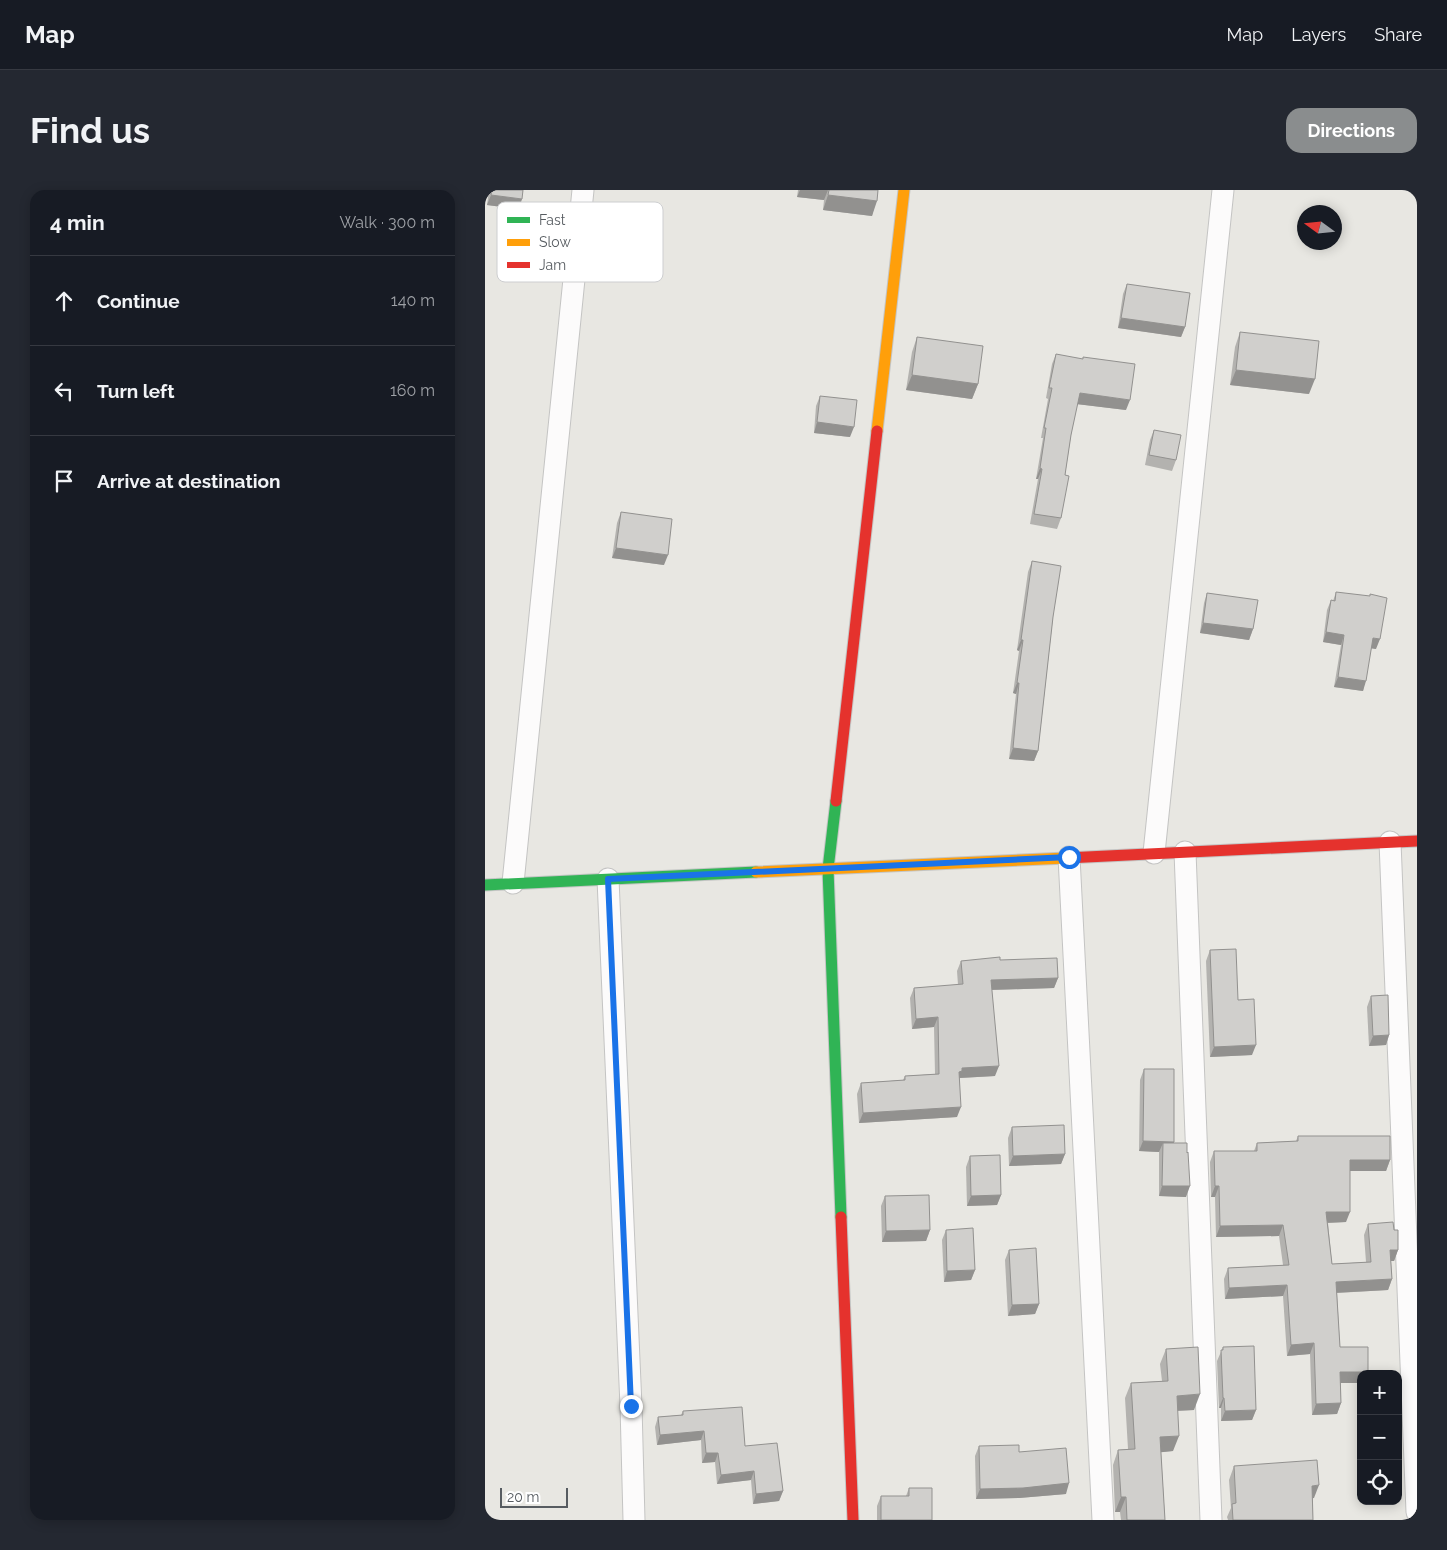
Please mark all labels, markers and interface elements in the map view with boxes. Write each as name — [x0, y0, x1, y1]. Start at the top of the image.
text: Map — [25, 20, 75, 49]
text: Map — [1227, 24, 1263, 45]
text: Layers — [1291, 24, 1346, 45]
text: Share — [1374, 24, 1422, 45]
button: Directions — [1286, 108, 1417, 153]
text: Find us — [30, 110, 150, 151]
legend — [497, 202, 663, 282]
north arrow — [1297, 205, 1342, 250]
text: 4 min — [50, 210, 105, 235]
text: Fast — [539, 212, 566, 228]
text: Walk · 300 m — [339, 213, 435, 232]
text: Slow — [539, 234, 571, 250]
text: Jam — [539, 257, 566, 273]
icon: ahead — [50, 287, 78, 315]
text: Continue — [97, 290, 180, 312]
text: 140 m — [391, 291, 435, 310]
icon: left — [50, 377, 78, 405]
text: Turn left — [97, 380, 174, 402]
text: 160 m — [390, 381, 435, 400]
icon: arrive — [50, 467, 78, 495]
text: Arrive at destination — [97, 470, 281, 492]
route start — [1058, 846, 1081, 869]
map controls — [1357, 1370, 1402, 1505]
button: + — [1357, 1370, 1402, 1415]
route end — [620, 1395, 643, 1418]
button: − — [1357, 1415, 1402, 1460]
button: locate — [1357, 1460, 1402, 1505]
scale bar — [500, 1485, 567, 1508]
text: 20 m — [507, 1489, 539, 1505]

